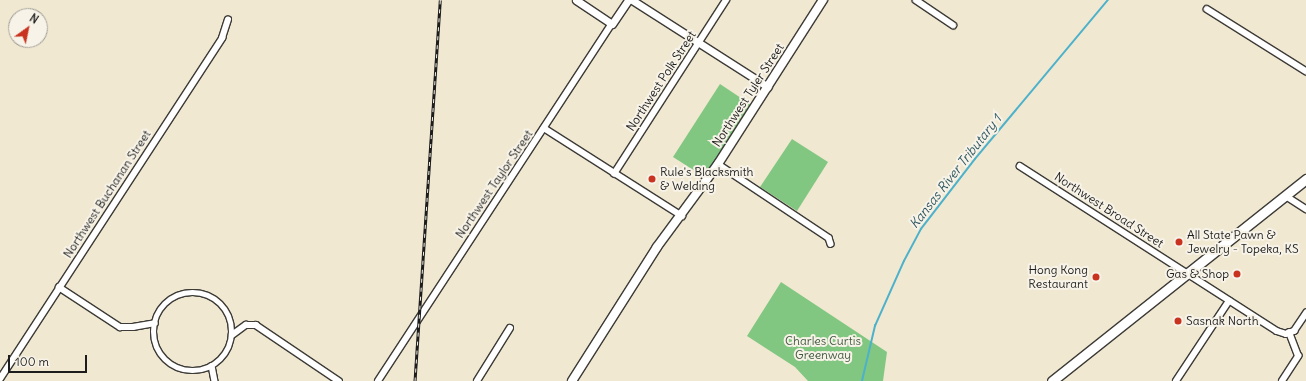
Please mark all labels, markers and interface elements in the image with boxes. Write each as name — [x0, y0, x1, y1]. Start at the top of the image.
north arrow — [8, 8, 48, 48]
text: N — [27, 11, 41, 27]
street label: Northwest Polk Street — [623, 28, 699, 134]
street label: Northwest Tyler Street — [709, 41, 787, 149]
water label: Kansas River Tributary 1 — [907, 112, 1005, 232]
street label: Northwest Buchanan Street — [60, 127, 154, 261]
street label: Northwest Taylor Street — [452, 127, 536, 241]
place label: Rule's Blacksmith & Welding — [660, 165, 754, 193]
street label: Northwest Broad Street — [1052, 169, 1166, 251]
marker: Rule's Blacksmith & Welding — [647, 174, 657, 184]
place label: All State Pawn & Jewelry - Topeka, KS — [1187, 228, 1299, 256]
marker: All State Pawn & Jewelry - Topeka, KS — [1174, 237, 1184, 247]
place label: Hong Kong Restaurant — [1028, 263, 1088, 291]
place label: Gas & Shop — [1166, 267, 1229, 281]
marker: Gas & Shop — [1232, 269, 1242, 279]
marker: Hong Kong Restaurant — [1091, 272, 1101, 282]
place label: Sasnak North — [1186, 314, 1259, 328]
marker: Sasnak North — [1173, 316, 1183, 326]
park label: Charles Curtis Greenway — [785, 334, 861, 362]
scale bar — [10, 347, 89, 373]
text: 100 m — [15, 354, 49, 369]

